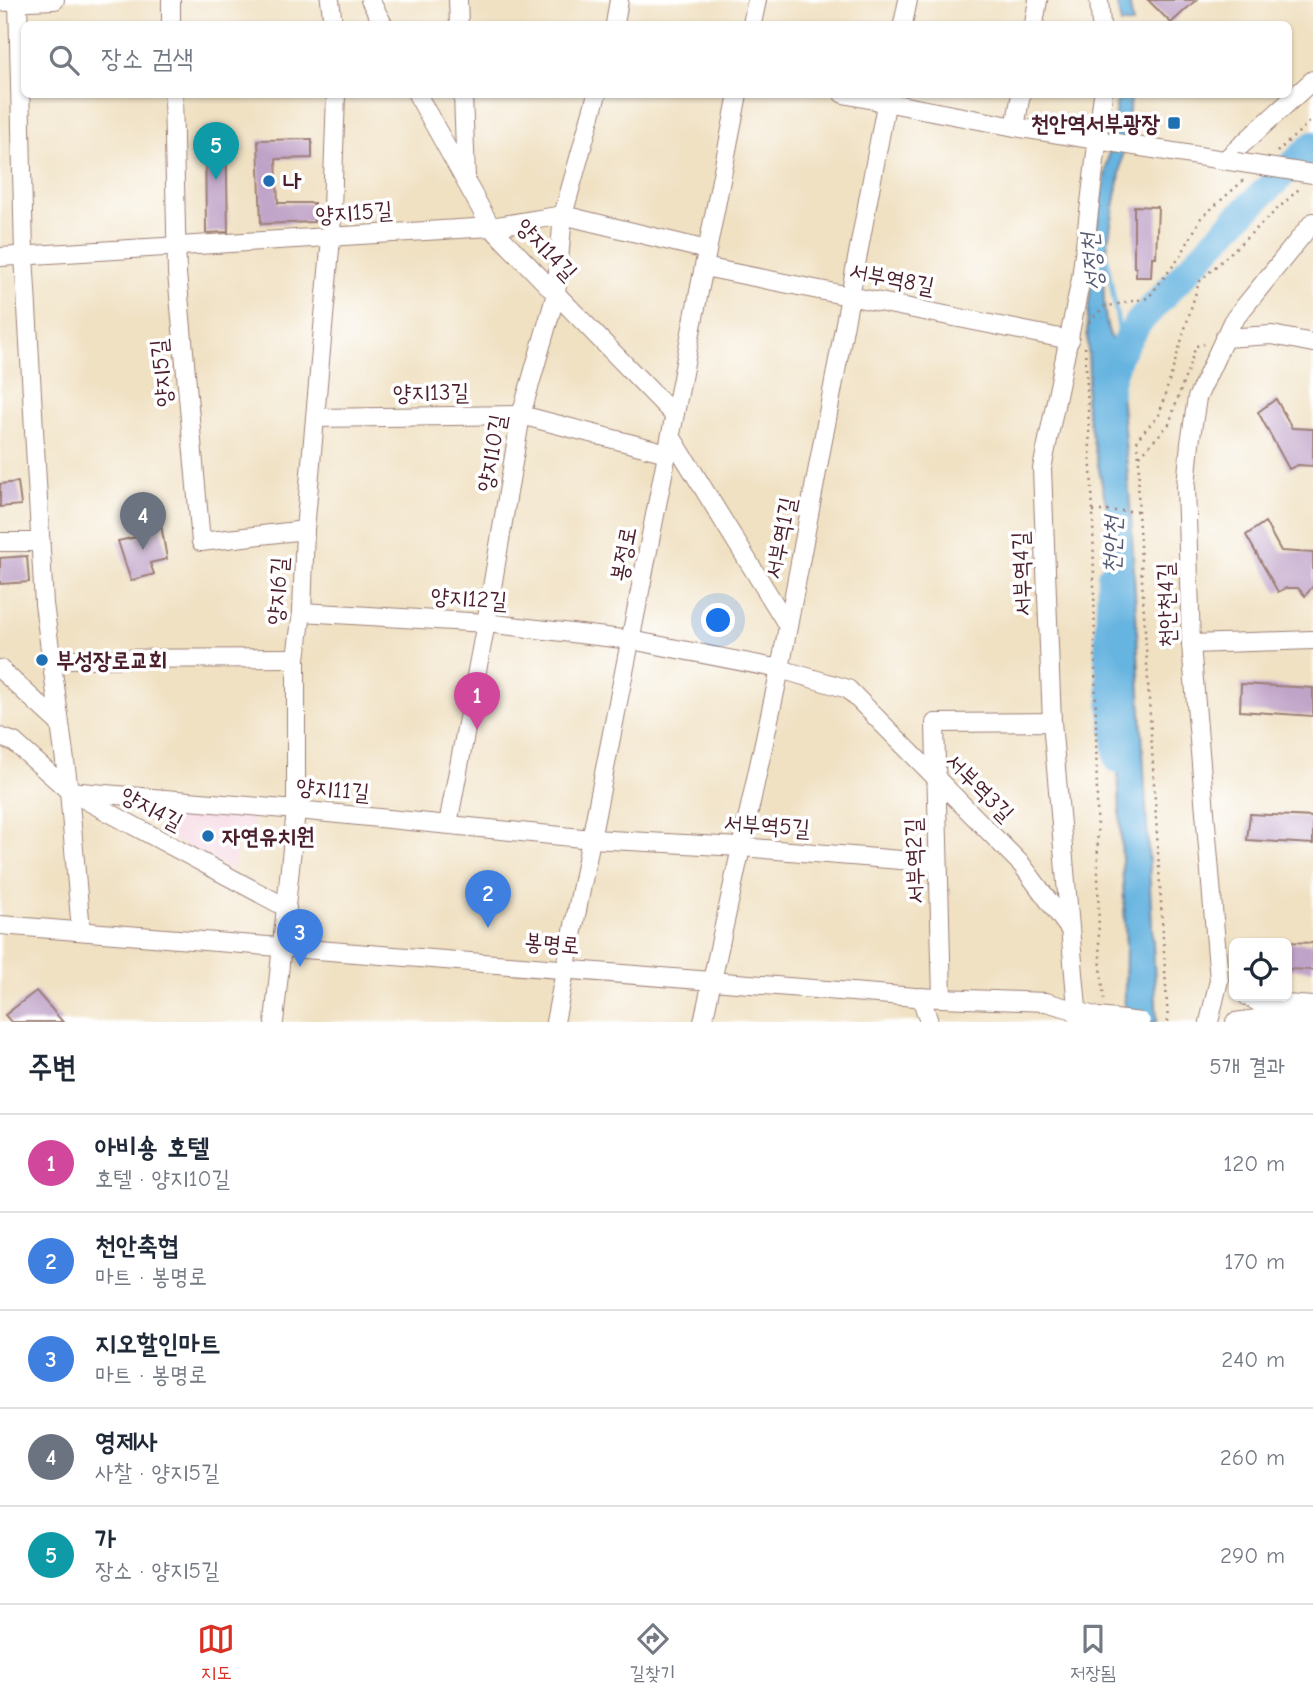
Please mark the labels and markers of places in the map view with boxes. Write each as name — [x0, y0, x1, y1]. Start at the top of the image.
place label: 천안역서부광장 — [1030, 110, 1160, 137]
marker: 천안역서부광장 — [1166, 115, 1182, 131]
pin: 5 — [193, 122, 239, 180]
place label: 나 — [283, 168, 302, 195]
marker: 나 — [261, 173, 277, 189]
pin: 4 — [120, 492, 166, 550]
place label: 부성장로교회 — [56, 647, 167, 674]
marker: 부성장로교회 — [34, 652, 50, 668]
pin: 1 — [454, 672, 500, 730]
place label: 자연유치원 — [222, 823, 315, 850]
marker: 자연유치원 — [200, 828, 216, 844]
pin: 2 — [465, 870, 511, 928]
pin: 3 — [277, 909, 323, 967]

